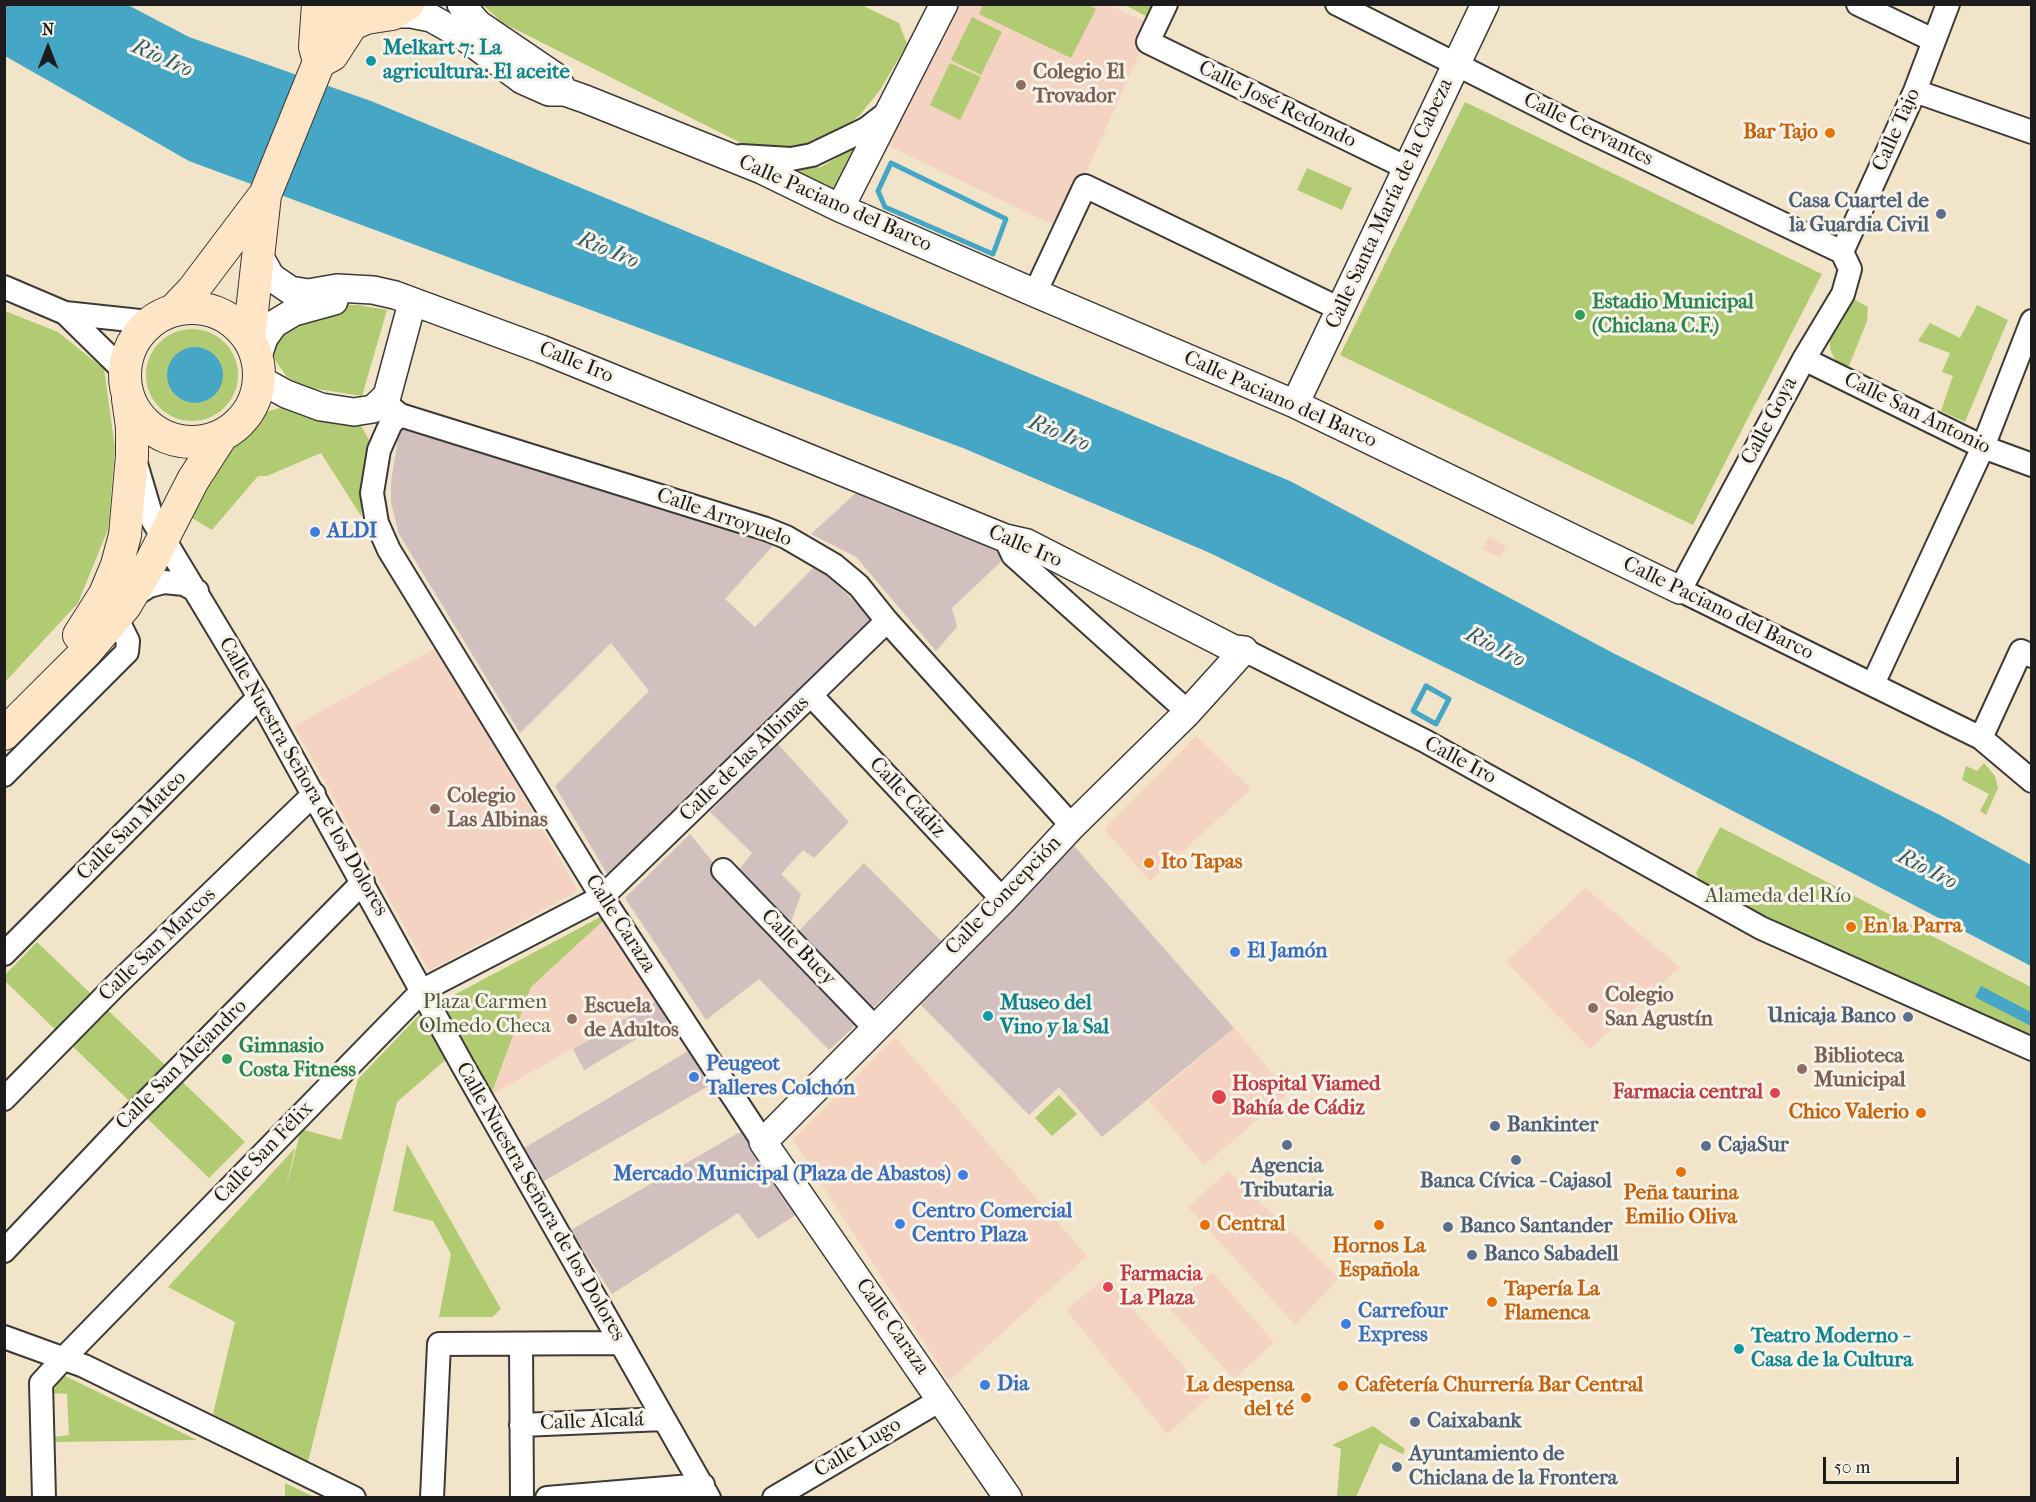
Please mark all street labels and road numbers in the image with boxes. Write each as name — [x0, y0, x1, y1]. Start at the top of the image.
street label: Calle José Redondo — [1194, 56, 1360, 154]
street label: Calle Santa María de la Cabeza — [1321, 75, 1459, 333]
street label: Calle Tajo — [1868, 85, 1926, 175]
street label: Calle Cervantes — [1519, 88, 1657, 172]
street label: Calle Paciano del Barco — [734, 150, 936, 258]
street label: Calle Iro — [535, 337, 617, 389]
street label: Calle Paciano del Barco — [1179, 346, 1381, 454]
street label: Calle San Antonio — [1840, 368, 1994, 460]
street label: Calle Goya — [1736, 373, 1804, 469]
street label: Calle Arroyuelo — [653, 483, 795, 553]
street label: Calle Iro — [984, 520, 1066, 574]
street label: Calle Paciano del Barco — [1619, 552, 1817, 666]
street label: Calle Nuestra Señora de los Dolores — [213, 633, 393, 921]
street label: Calle de las Albinas — [675, 691, 815, 827]
street label: Calle Iro — [1420, 732, 1500, 790]
street label: Calle Cádiz — [863, 752, 951, 844]
street label: Calle San Mateo — [72, 766, 192, 886]
street label: Calle Concepción — [941, 831, 1067, 961]
street label: Calle Caraza — [579, 870, 661, 978]
street label: Calle San Marcos — [94, 883, 222, 1007]
street label: Calle Buey — [755, 904, 841, 992]
street label: Calle San Alejandro — [111, 994, 253, 1136]
street label: Calle Nuestra Señora de los Dolores — [450, 1058, 630, 1346]
street label: Calle San Félix — [209, 1097, 319, 1209]
street label: Calle Caraza — [850, 1274, 934, 1380]
street label: Calle Alcalá — [540, 1408, 644, 1436]
street label: Calle Lugo — [810, 1412, 906, 1484]

